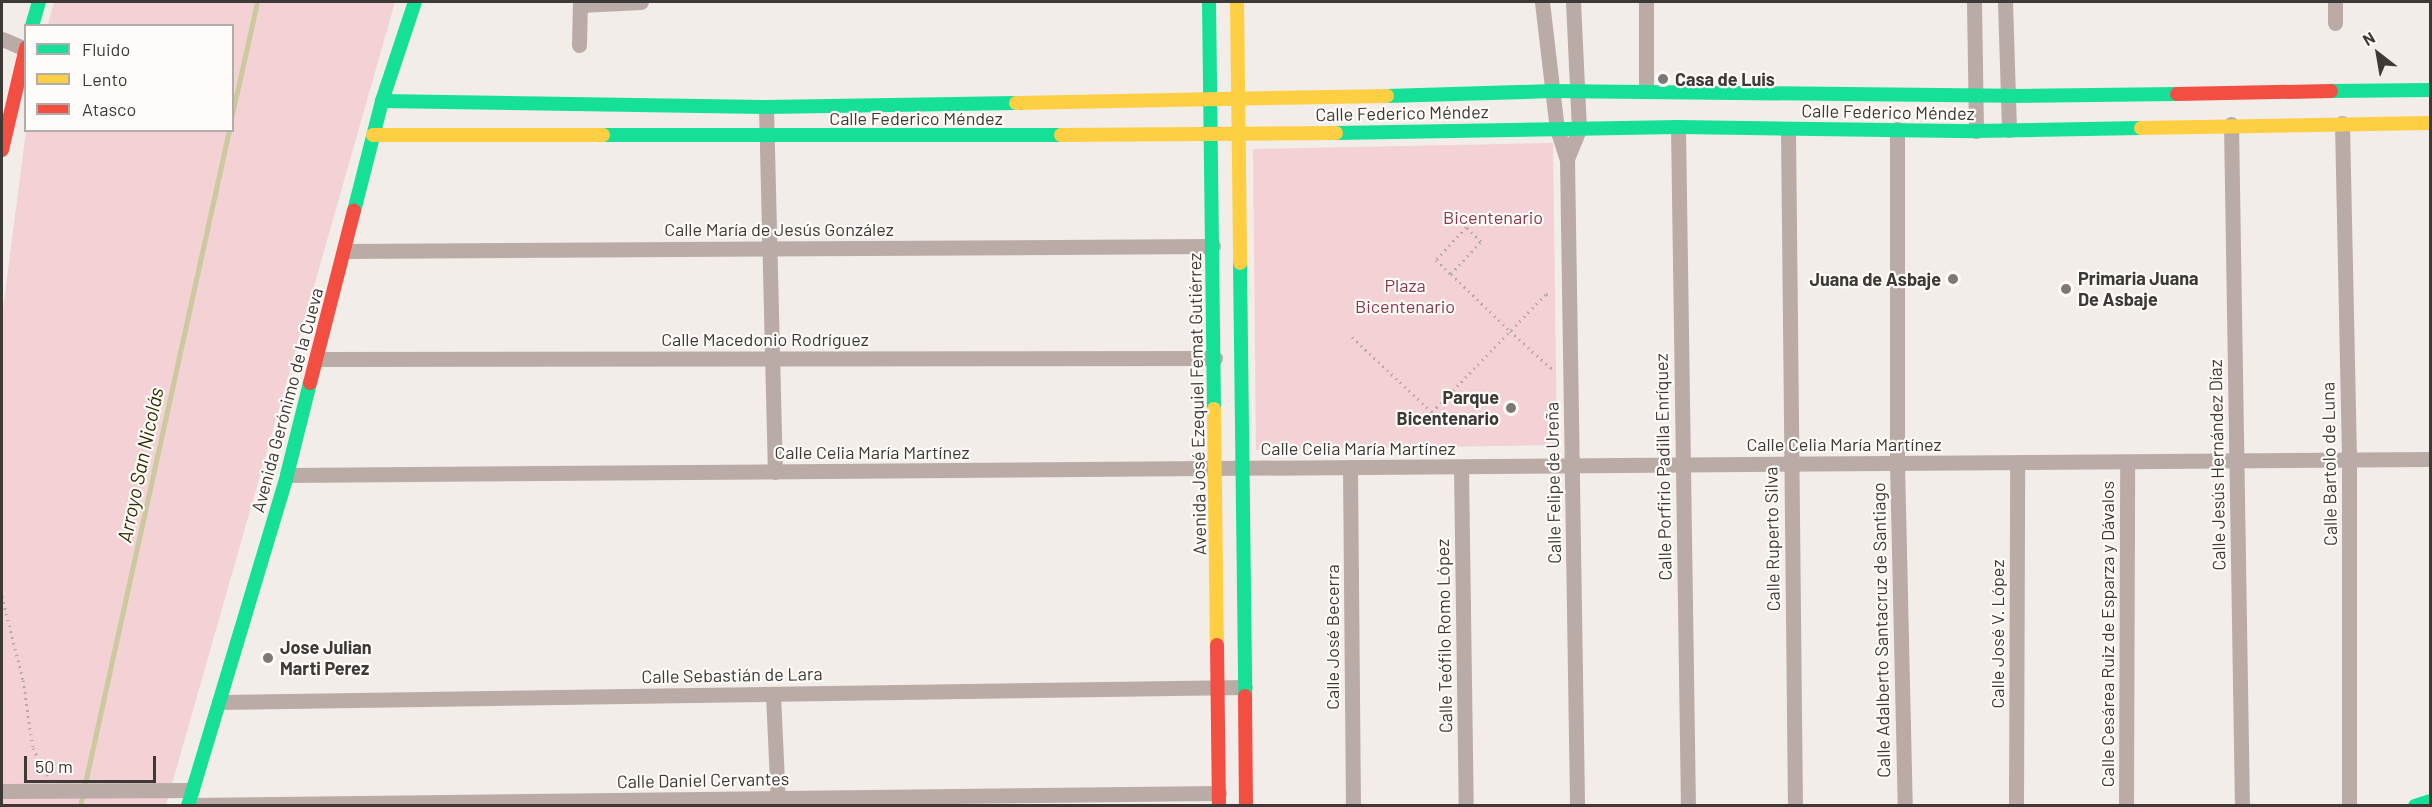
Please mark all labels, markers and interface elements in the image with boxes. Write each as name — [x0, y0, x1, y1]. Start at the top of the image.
legend — [24, 24, 234, 132]
north arrow — [2348, 24, 2408, 84]
text: N — [2359, 27, 2378, 49]
text: Fluido — [82, 38, 130, 60]
text: Lento — [82, 68, 128, 90]
place label: Casa de Luis — [1675, 68, 1775, 90]
marker: Casa de Luis — [1656, 72, 1670, 86]
text: Atasco — [82, 98, 136, 120]
street label: Calle Federico Méndez — [1801, 100, 1975, 124]
street label: Calle Federico Méndez — [1315, 101, 1489, 125]
street label: Calle Federico Méndez — [829, 107, 1003, 129]
park label: Bicentenario — [1443, 206, 1543, 228]
street label: Calle María de Jesús González — [664, 218, 894, 240]
street label: Avenida José Ezequiel Femat Gutiérrez — [1184, 253, 1210, 555]
place label: Juana de Asbaje — [1809, 268, 1941, 290]
place label: Primaria Juana De Asbaje — [2078, 268, 2199, 310]
marker: Juana de Asbaje — [1946, 272, 1960, 286]
park label: Plaza Bicentenario — [1355, 275, 1455, 318]
marker: Primaria Juana De Asbaje — [2059, 282, 2073, 296]
street label: Avenida Gerónimo de la Cueva — [247, 285, 327, 515]
street label: Calle Macedonio Rodríguez — [661, 328, 869, 350]
street label: Calle Porfirio Padilla Enríquez — [1650, 353, 1676, 581]
street label: Calle Jesús Hernández Díaz — [2204, 359, 2230, 571]
street label: Calle Bartolo de Luna — [2317, 382, 2341, 546]
water label: Arroyo San Nicolás — [112, 385, 168, 545]
place label: Parque Bicentenario — [1397, 387, 1499, 430]
marker: Parque Bicentenario — [1504, 401, 1518, 415]
street label: Calle Felipe de Ureña — [1541, 402, 1565, 564]
street label: Calle Celia María Martínez — [1746, 433, 1942, 455]
street label: Calle Celia María Martínez — [1260, 437, 1456, 459]
street label: Calle Celia María Martínez — [774, 441, 970, 463]
street label: Calle Ruperto Silva — [1760, 466, 1784, 612]
street label: Calle Cesárea Ruiz de Esparza y Dávalos — [2096, 481, 2118, 787]
street label: Calle Adalberto Santacruz de Santiago — [1868, 482, 1894, 778]
street label: Calle Teófilo Romo López — [1432, 539, 1456, 733]
street label: Calle José V. López — [1986, 560, 2008, 708]
street label: Calle José Becerra — [1321, 564, 1343, 710]
place label: Jose Julian Marti Perez — [280, 637, 372, 680]
marker: Jose Julian Marti Perez — [261, 651, 275, 665]
street label: Calle Sebastián de Lara — [641, 663, 823, 687]
scale bar — [27, 744, 159, 782]
text: 50 m — [35, 755, 73, 777]
street label: Calle Daniel Cervantes — [617, 768, 789, 792]

